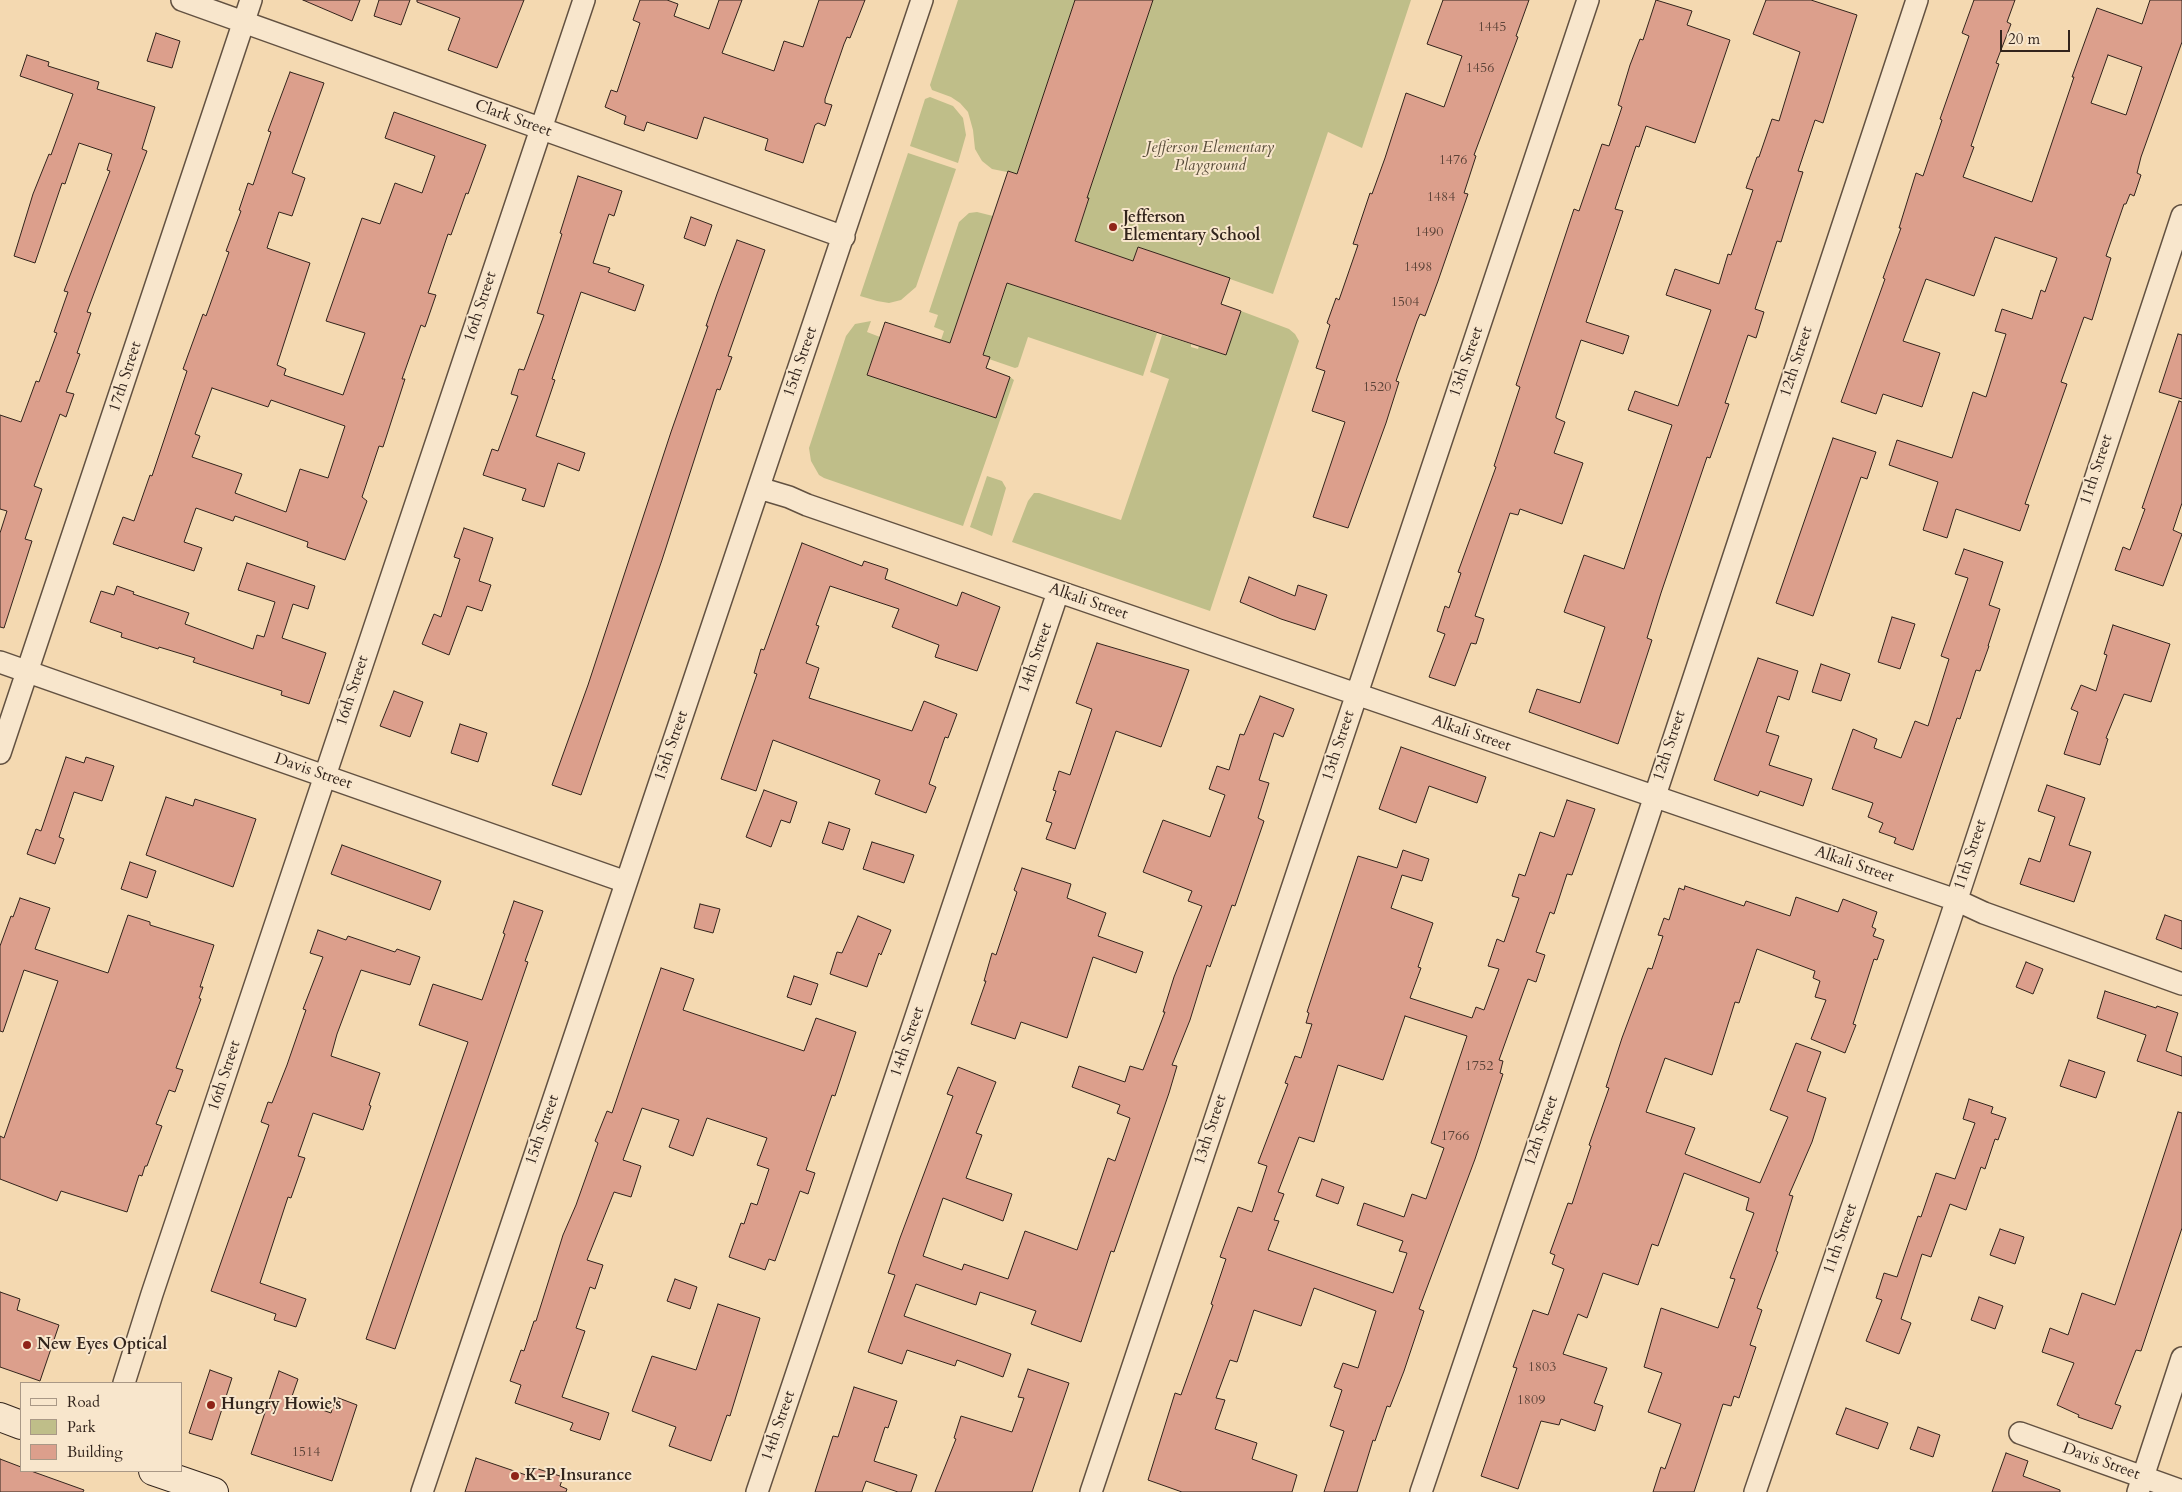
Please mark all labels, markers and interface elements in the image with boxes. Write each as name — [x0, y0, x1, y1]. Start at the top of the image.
house number: 1445 — [1478, 20, 1506, 36]
scale bar — [2002, 20, 2072, 52]
text: 20 m — [2008, 29, 2040, 49]
house number: 1456 — [1466, 61, 1494, 77]
street label: Clark Street — [472, 96, 554, 142]
park label: Jefferson Elementary Playground — [1146, 138, 1274, 176]
house number: 1476 — [1439, 153, 1467, 169]
house number: 1484 — [1427, 190, 1455, 206]
place label: Jefferson Elementary School — [1123, 208, 1260, 246]
marker: Jefferson Elementary School — [1107, 221, 1119, 233]
house number: 1490 — [1415, 225, 1443, 241]
house number: 1498 — [1404, 260, 1432, 276]
street label: 16th Street — [461, 269, 501, 345]
house number: 1504 — [1391, 295, 1419, 311]
street label: 15th Street — [780, 324, 822, 400]
street label: 13th Street — [1446, 324, 1488, 400]
street label: 12th Street — [1777, 324, 1817, 400]
street label: 17th Street — [106, 339, 146, 415]
house number: 1520 — [1363, 380, 1391, 396]
street label: 11th Street — [2077, 432, 2117, 508]
street label: Alkali Street — [1046, 580, 1130, 624]
street label: 14th Street — [1015, 620, 1057, 696]
street label: 16th Street — [333, 653, 373, 729]
street label: 15th Street — [651, 708, 693, 784]
street label: 13th Street — [1319, 708, 1359, 784]
street label: 12th Street — [1650, 708, 1690, 784]
street label: Alkali Street — [1429, 712, 1513, 756]
street label: Davis Street — [272, 750, 354, 794]
street label: 11th Street — [1951, 817, 1991, 893]
street label: Alkali Street — [1812, 843, 1896, 887]
street label: 14th Street — [887, 1004, 929, 1080]
street label: 16th Street — [205, 1038, 245, 1114]
house number: 1752 — [1465, 1059, 1493, 1075]
street label: 15th Street — [522, 1092, 564, 1168]
street label: 13th Street — [1191, 1092, 1231, 1168]
street label: 12th Street — [1521, 1093, 1563, 1169]
house number: 1766 — [1441, 1129, 1469, 1145]
street label: 11th Street — [1820, 1201, 1862, 1277]
place label: New Eyes Optical — [37, 1335, 167, 1355]
marker: New Eyes Optical — [21, 1339, 33, 1351]
house number: 1803 — [1528, 1360, 1556, 1376]
legend — [20, 1382, 182, 1472]
street label: 14th Street — [758, 1388, 800, 1464]
text: Road — [67, 1392, 100, 1412]
house number: 1809 — [1517, 1393, 1545, 1409]
place label: Hungry Howie's — [221, 1395, 342, 1415]
marker: Hungry Howie's — [205, 1399, 217, 1411]
text: Park — [67, 1417, 96, 1437]
street label: Davis Street — [2060, 1439, 2142, 1485]
text: Building — [67, 1442, 123, 1462]
house number: 1514 — [292, 1445, 320, 1461]
place label: K-P Insurance — [525, 1466, 632, 1486]
marker: K-P Insurance — [509, 1470, 521, 1482]

